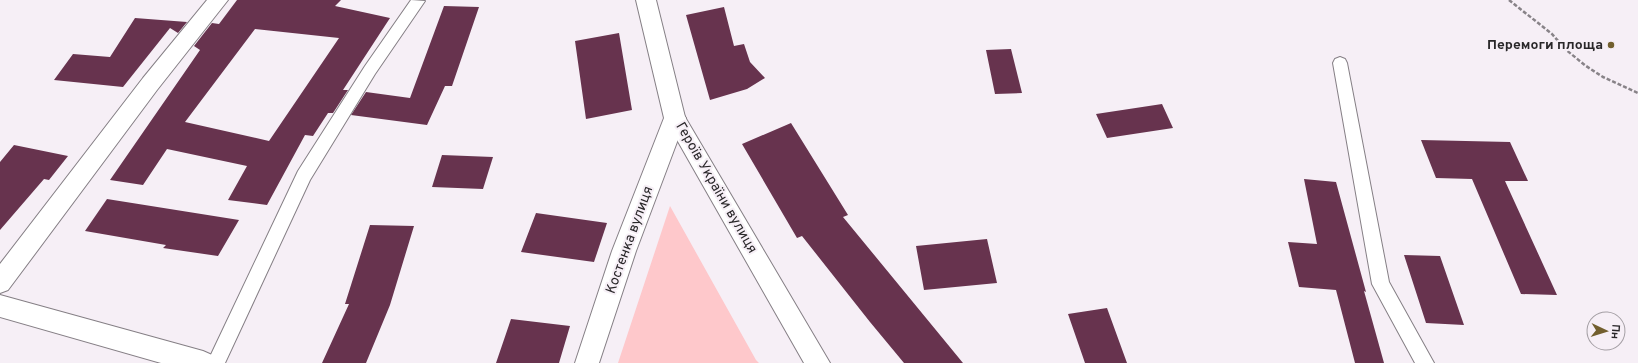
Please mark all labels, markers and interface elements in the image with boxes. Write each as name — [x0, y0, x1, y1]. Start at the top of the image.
place label: Перемоги площа — [1487, 37, 1603, 54]
marker: Перемоги площа — [1606, 40, 1616, 50]
street label: Героїв України вулиця — [671, 119, 761, 257]
street label: Костенка вулиця — [603, 184, 657, 296]
north arrow — [1586, 311, 1626, 351]
text: Пн — [1607, 324, 1622, 340]

